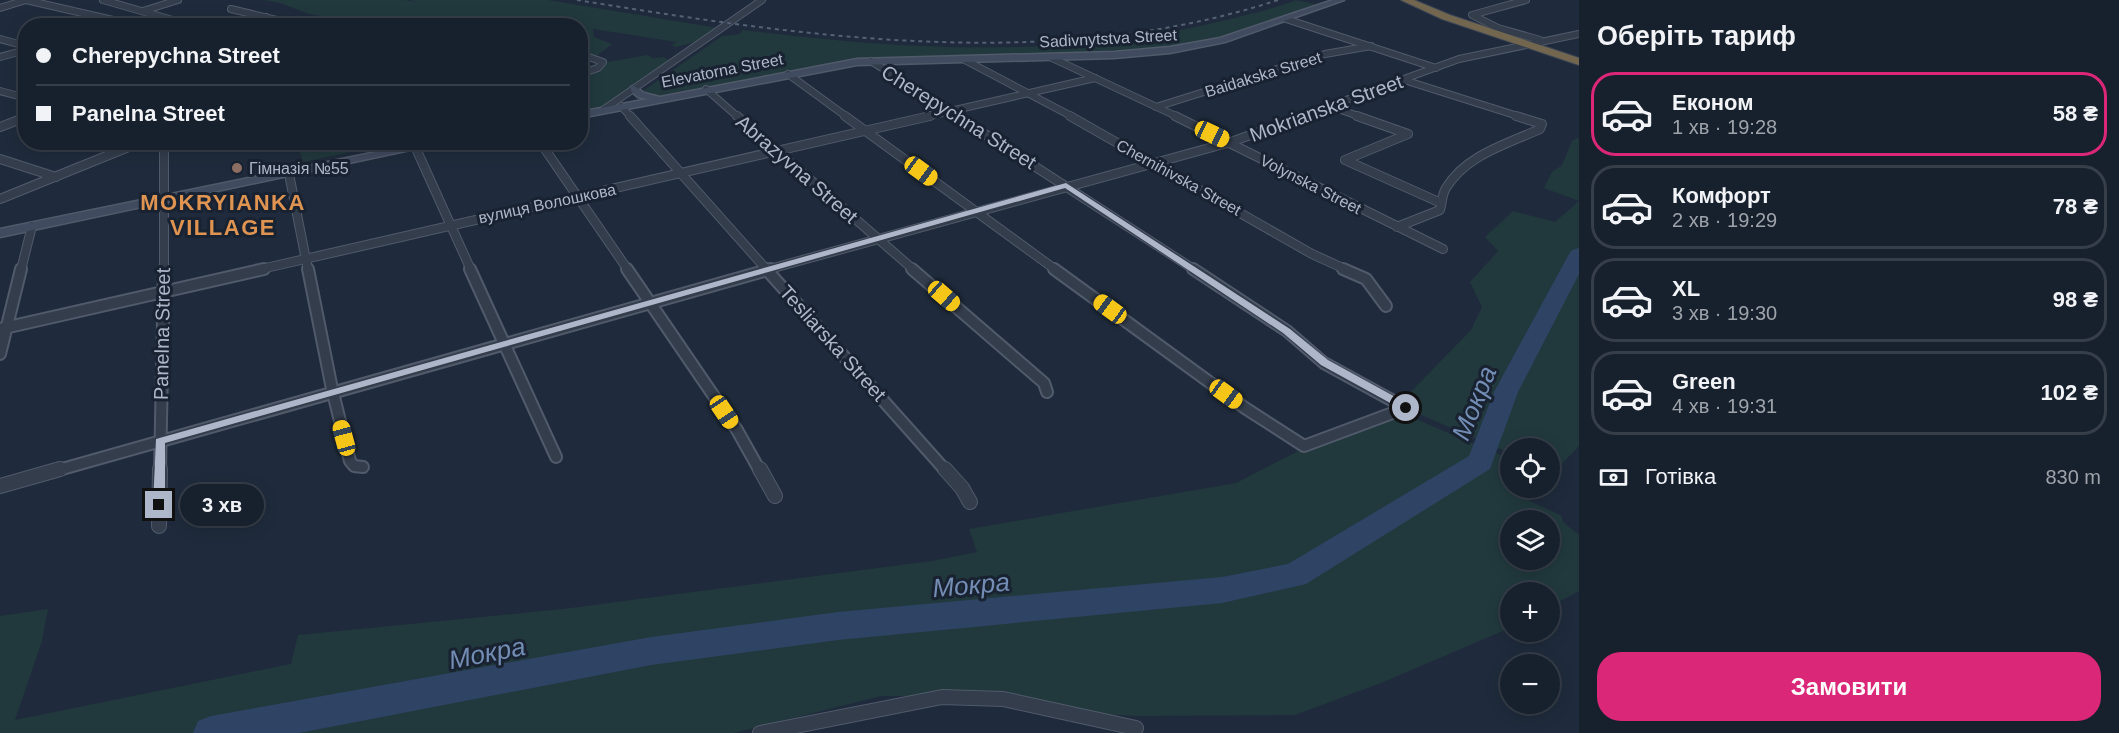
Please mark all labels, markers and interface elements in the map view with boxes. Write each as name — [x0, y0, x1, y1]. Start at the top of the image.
text: Оберіть тариф — [1597, 21, 1796, 51]
street label: Sadivnytstva Street — [1039, 26, 1178, 51]
text: Cherepychna Street — [72, 43, 280, 68]
street label: Baidakska Street — [1203, 49, 1324, 100]
street label: Elevatorna Street — [660, 50, 785, 91]
street label: Cherepychna Street — [878, 61, 1041, 174]
street label: Mokrianska Street — [1247, 70, 1406, 146]
icon: car — [1600, 87, 1654, 141]
text: Економ — [1672, 90, 1754, 115]
text: Panelna Street — [72, 101, 225, 126]
text: 58 ₴ — [2053, 101, 2098, 126]
street label: Abrazyvna Street — [732, 110, 862, 228]
text: 1 хв · 19:28 — [1672, 116, 1777, 138]
car — [1192, 118, 1232, 150]
street label: Chernihivska Street — [1114, 136, 1244, 219]
street label: Volynska Street — [1257, 152, 1365, 218]
car — [901, 153, 941, 189]
place label: Гімназія №55 — [249, 160, 349, 177]
marker: Гімназія №55 — [230, 161, 244, 175]
icon: car — [1600, 180, 1654, 234]
street label: вулиця Волошкова — [477, 181, 617, 226]
text: Комфорт — [1672, 183, 1771, 208]
district label: MOKRYIANKA VILLAGE — [140, 190, 306, 240]
text: 78 ₴ — [2053, 194, 2098, 219]
text: 2 хв · 19:29 — [1672, 209, 1777, 231]
street label: Panelna Street — [150, 267, 174, 400]
icon: car — [1600, 273, 1654, 327]
text: XL — [1672, 276, 1700, 301]
car — [925, 277, 963, 315]
street label: Tesliarska Street — [775, 281, 891, 406]
text: 98 ₴ — [2053, 287, 2098, 312]
car — [1090, 291, 1130, 327]
text: 3 хв · 19:30 — [1672, 302, 1777, 324]
water label: Мокра — [1446, 362, 1502, 444]
icon: car — [1600, 366, 1654, 420]
text: Green — [1672, 369, 1736, 394]
car — [1206, 376, 1246, 412]
text: 102 ₴ — [2041, 380, 2098, 405]
car — [706, 392, 742, 432]
route start — [1392, 394, 1419, 421]
text: 4 хв · 19:31 — [1672, 395, 1777, 417]
car — [331, 418, 357, 458]
map controls — [1500, 438, 1560, 714]
button: locate — [1500, 438, 1560, 498]
icon: cash — [1597, 461, 1630, 494]
text: Готівка — [1645, 464, 1716, 489]
text: 830 m — [2045, 466, 2101, 488]
callout: 3 хв — [180, 484, 264, 526]
route end — [145, 491, 172, 518]
text: 3 хв — [202, 494, 242, 516]
button: layers — [1500, 510, 1560, 570]
water label: Мокра — [931, 567, 1011, 603]
button: + — [1500, 582, 1560, 642]
water label: Мокра — [446, 631, 528, 675]
button: Замовити — [1597, 652, 2101, 721]
button: − — [1500, 654, 1560, 714]

